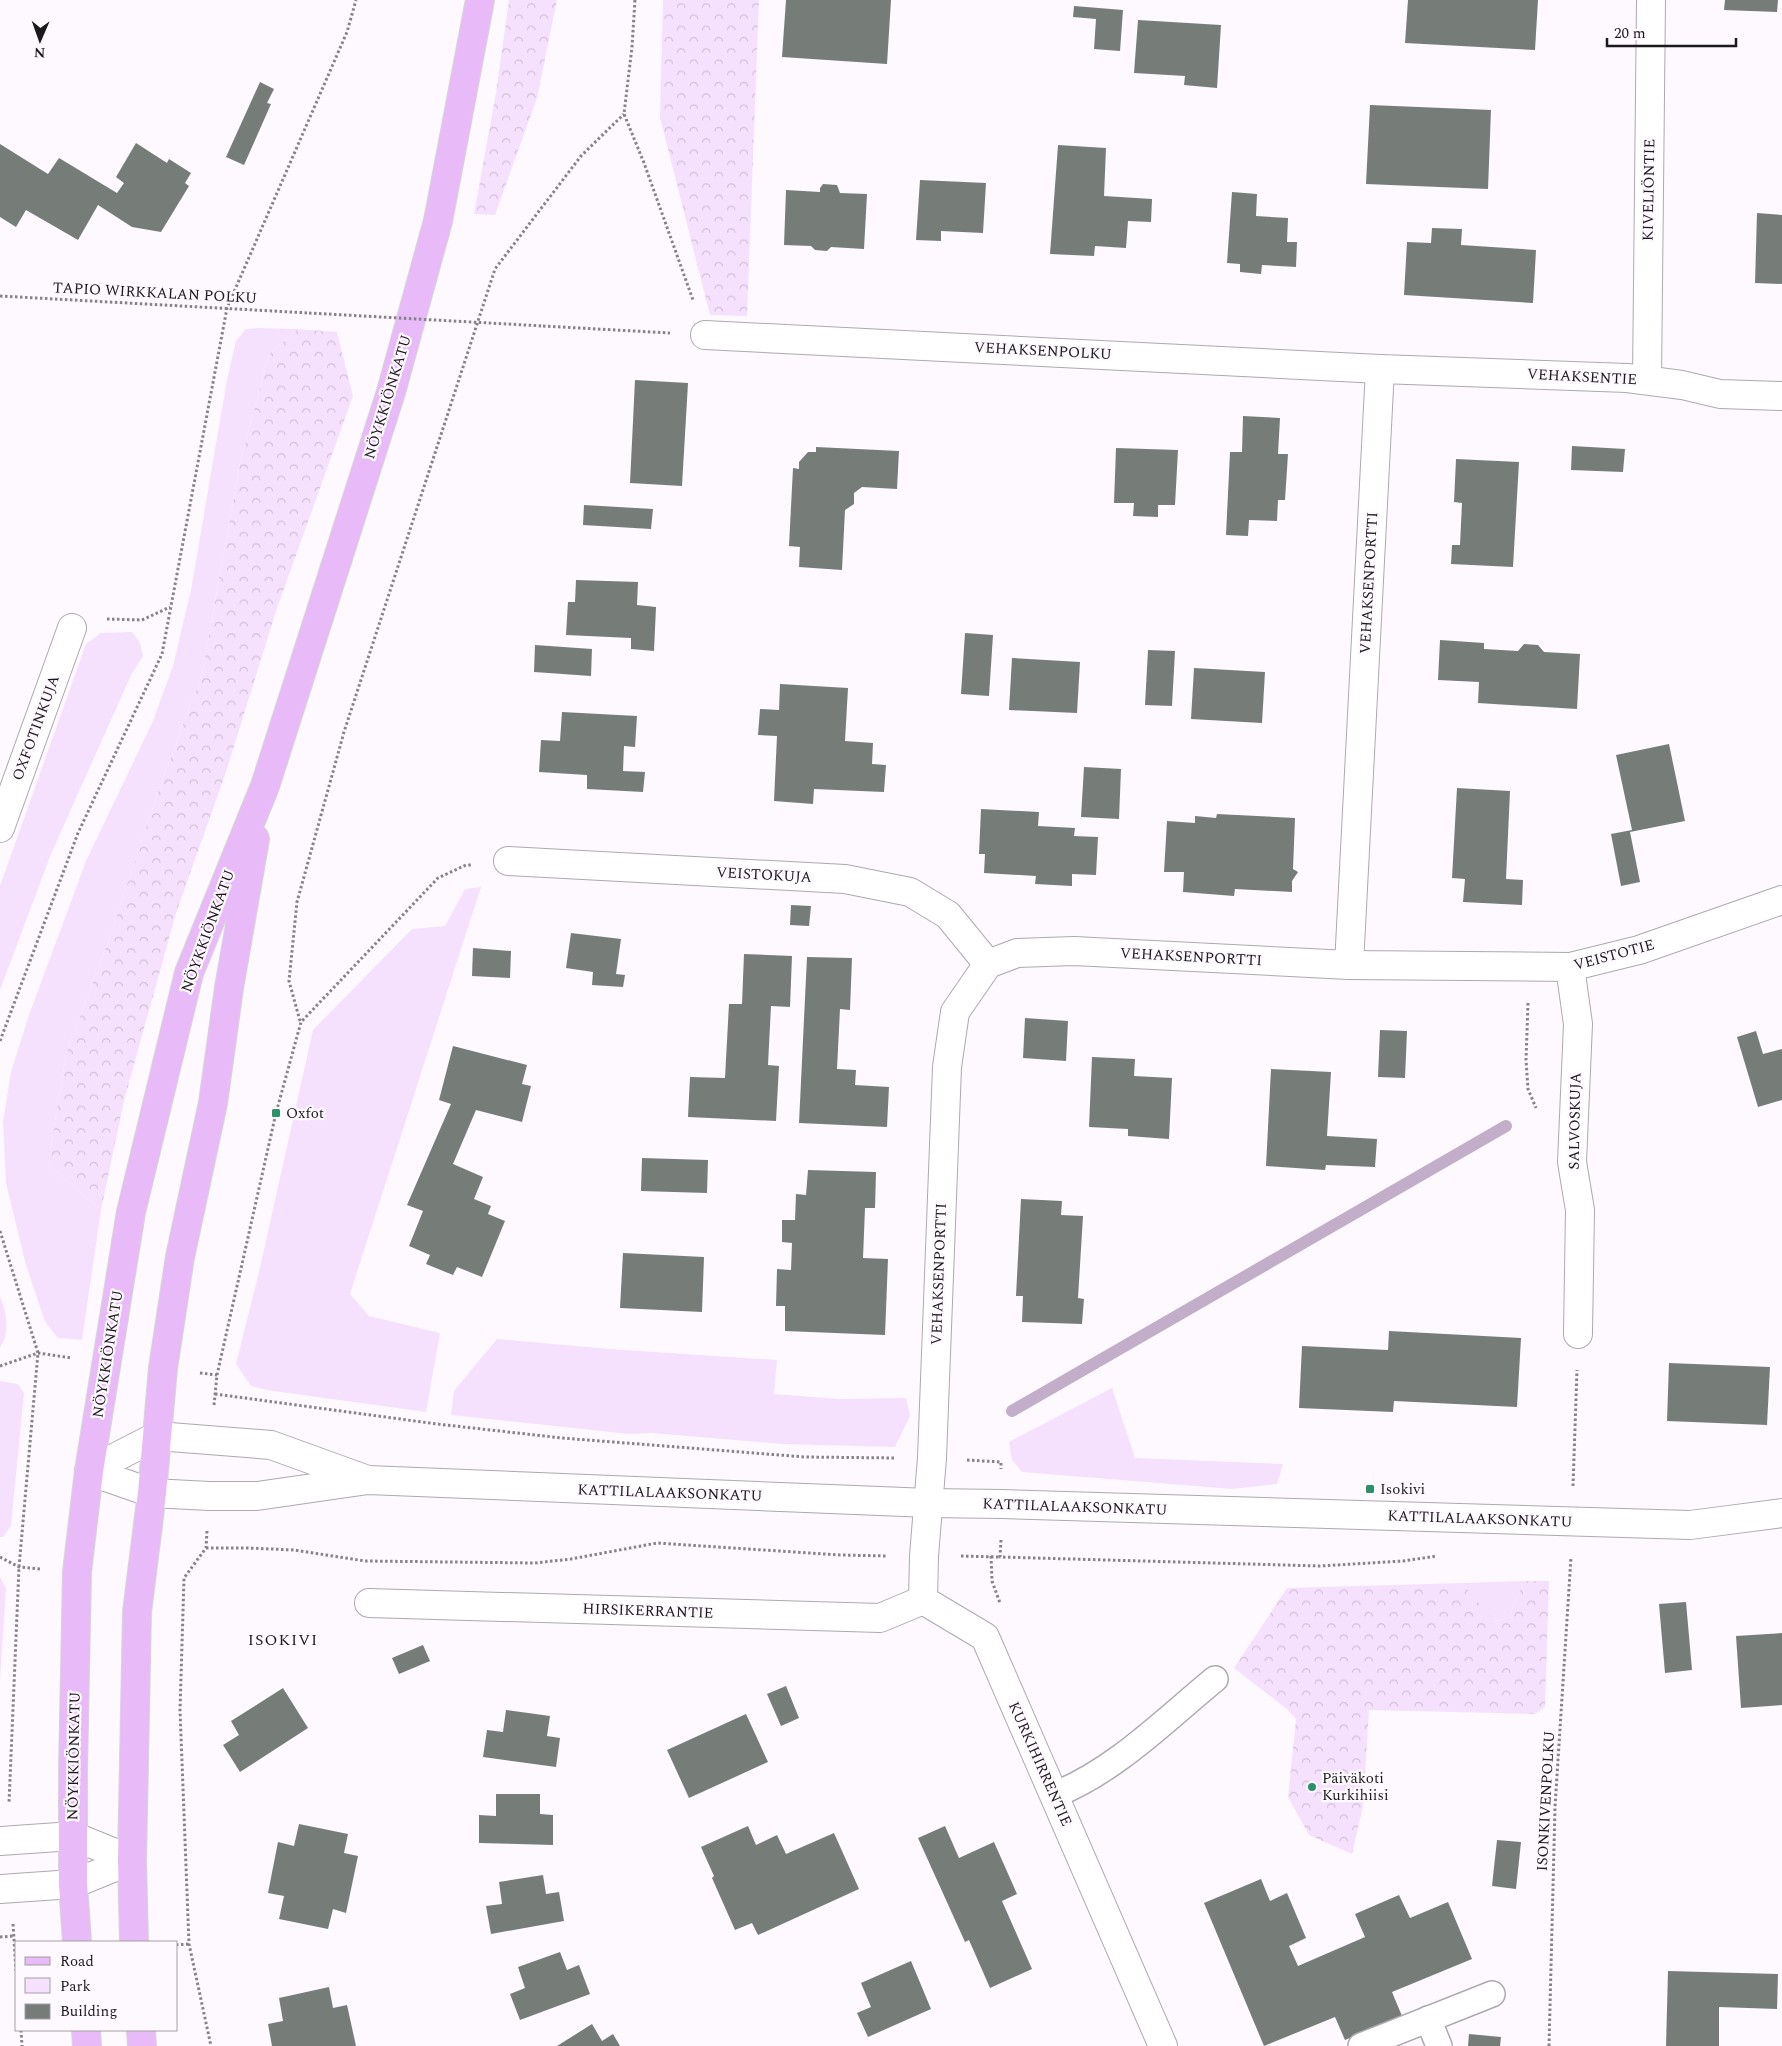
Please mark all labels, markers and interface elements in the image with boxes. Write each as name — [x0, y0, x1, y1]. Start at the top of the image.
north arrow — [15, 15, 65, 65]
scale bar — [1607, 15, 1736, 47]
text: 20 m — [1614, 22, 1646, 45]
text: N — [33, 42, 46, 63]
street label: KIVELIÖNTIE — [1637, 139, 1661, 241]
street label: TAPIO WIRKKALAN POLKU — [52, 276, 258, 310]
street label: NÖYKKIÖNKATU — [358, 332, 418, 462]
street label: VEHAKSENPOLKU — [974, 336, 1112, 366]
street label: VEHAKSENTIE — [1526, 363, 1638, 391]
street label: VEHAKSENPORTTI — [1354, 511, 1384, 655]
street label: OXFOTINKUJA — [6, 672, 66, 784]
street label: VEISTOKUJA — [716, 861, 812, 889]
street label: NÖYKKIÖNKATU — [175, 866, 241, 996]
street label: VEISTOTIE — [1571, 933, 1657, 977]
street label: VEHAKSENPORTTI — [1119, 942, 1263, 972]
street label: SALVOSKUJA — [1563, 1072, 1587, 1170]
place label: Oxfot — [286, 1102, 324, 1125]
marker: Oxfot — [270, 1107, 282, 1119]
street label: VEHAKSENPORTTI — [925, 1203, 953, 1345]
street label: NÖYKKIÖNKATU — [87, 1288, 129, 1420]
street label: KATTILALAAKSONKATU — [577, 1478, 763, 1508]
place label: Isokivi — [1380, 1478, 1425, 1501]
marker: Isokivi — [1364, 1483, 1376, 1495]
street label: KATTILALAAKSONKATU — [982, 1492, 1168, 1522]
street label: KATTILALAAKSONKATU — [1387, 1504, 1573, 1534]
street label: HIRSIKERRANTIE — [582, 1597, 714, 1625]
district label: ISOKIVI — [248, 1628, 318, 1652]
street label: NÖYKKIÖNKATU — [61, 1691, 87, 1821]
street label: KURKIHIRRENTIE — [1002, 1698, 1078, 1830]
street label: ISONKIVENPOLKU — [1531, 1730, 1561, 1872]
place label: Päiväkoti Kurkihiisi — [1322, 1767, 1389, 1807]
marker: Päiväkoti Kurkihiisi — [1306, 1781, 1318, 1793]
legend — [15, 1941, 178, 2031]
text: Road — [60, 1950, 94, 1973]
text: Park — [60, 1975, 91, 1998]
text: Building — [60, 2000, 117, 2023]

